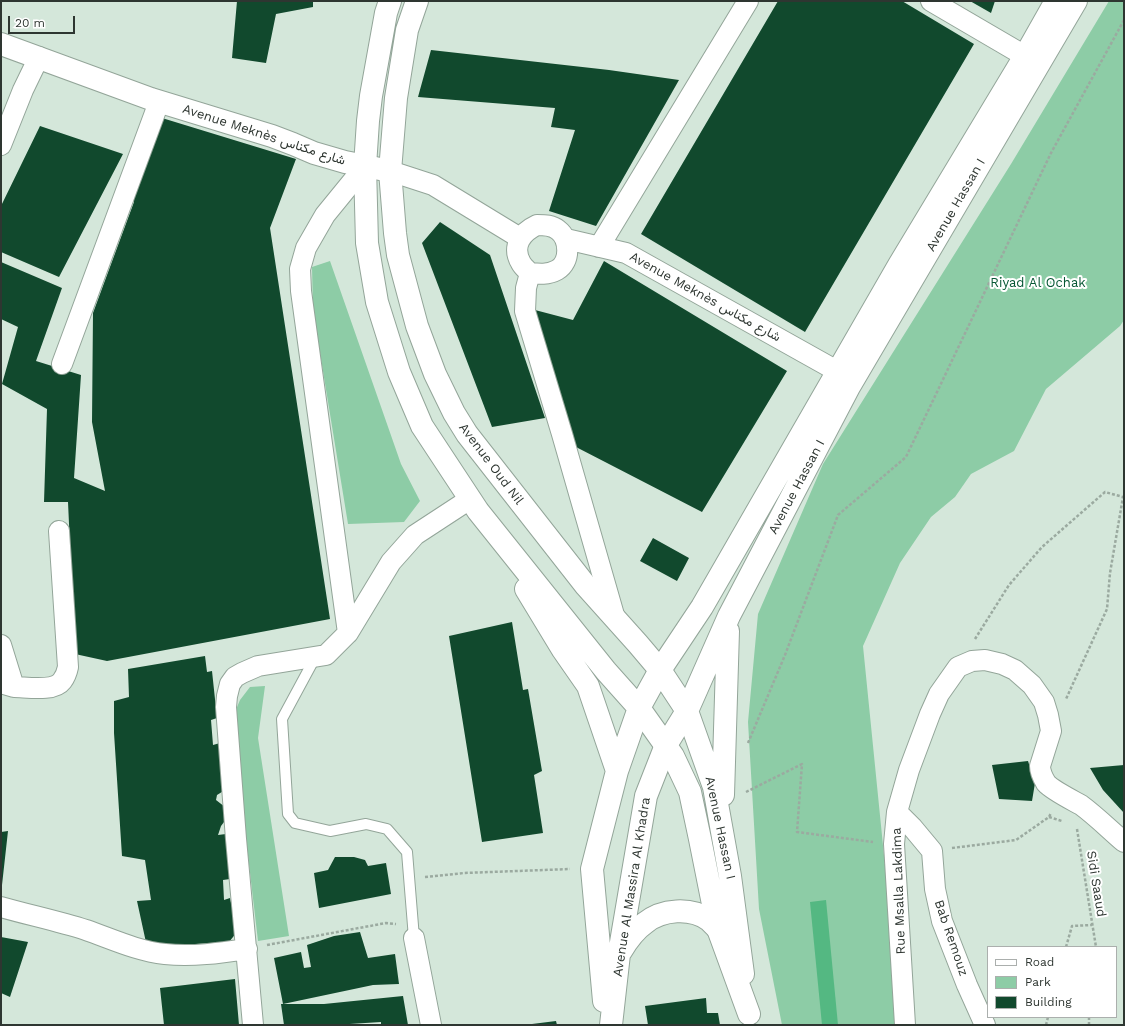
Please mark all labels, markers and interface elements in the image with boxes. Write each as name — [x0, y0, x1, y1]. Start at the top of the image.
scale bar — [10, 8, 77, 34]
text: 20 m — [15, 16, 45, 30]
street label: Avenue Meknès شارع مكناس — [181, 101, 347, 169]
street label: Avenue Hassan I — [923, 156, 989, 254]
street label: Avenue Meknès شارع مكناس — [627, 249, 783, 345]
park label: Riyad Al Ochak — [990, 275, 1086, 291]
street label: Avenue Oud Nil — [455, 420, 527, 508]
street label: Avenue Hassan I — [766, 437, 828, 537]
street label: Avenue Hassan I — [701, 775, 739, 881]
street label: Avenue Al Massira Al Khadra — [610, 796, 654, 978]
street label: Rue Msalla Lakdima — [889, 827, 909, 955]
street label: Sidi Saaud — [1083, 850, 1109, 918]
street label: Bab Remouz — [931, 898, 971, 978]
legend — [987, 946, 1117, 1018]
text: Road — [1025, 955, 1054, 969]
text: Park — [1025, 975, 1051, 989]
text: Building — [1025, 995, 1072, 1009]

